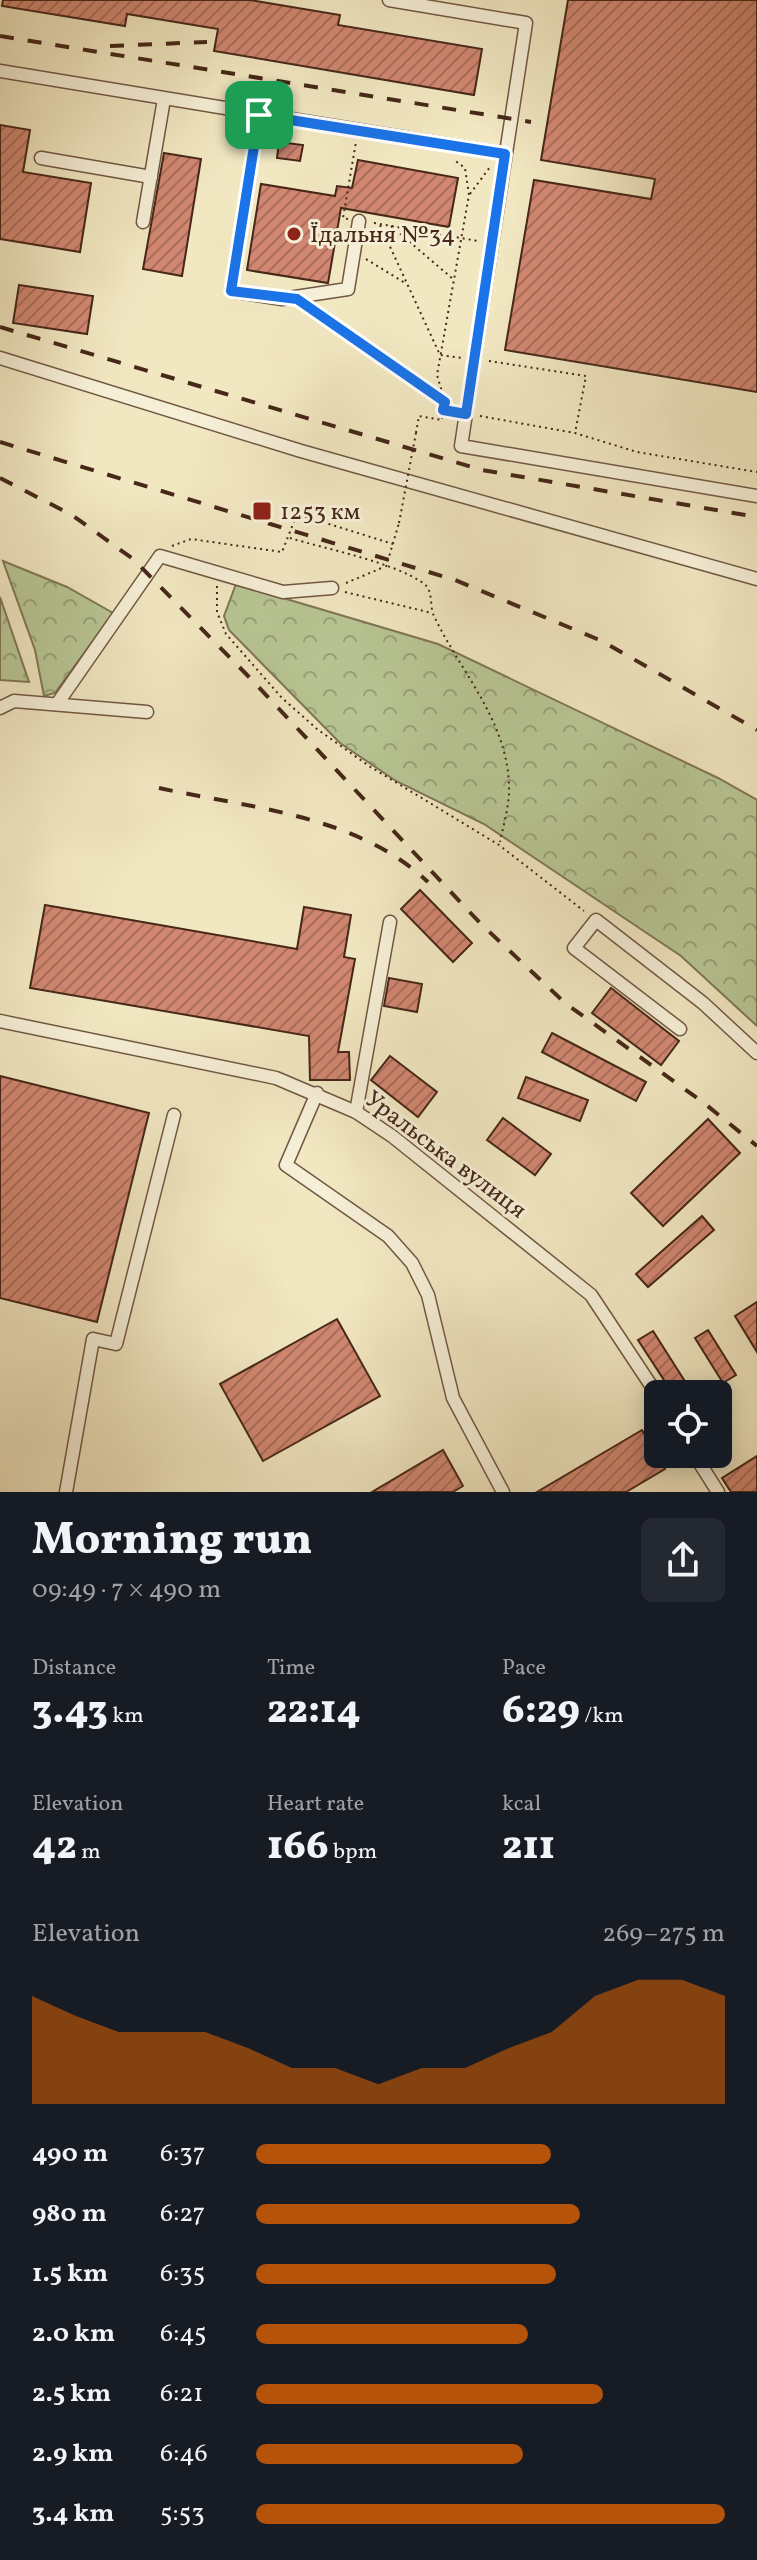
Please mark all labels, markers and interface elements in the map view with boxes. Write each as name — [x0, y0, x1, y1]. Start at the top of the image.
pin — [225, 81, 293, 149]
icon: arrive — [237, 93, 281, 137]
place label: Їдальня №34 — [310, 219, 455, 253]
marker: Їдальня №34 — [285, 225, 303, 243]
place label: 1253 км — [280, 496, 360, 530]
marker: 1253 км — [251, 500, 273, 522]
street label: Уральська вулиця — [357, 1083, 533, 1228]
map controls — [644, 1380, 732, 1468]
button: locate — [644, 1380, 732, 1468]
text: Morning run — [32, 1511, 312, 1572]
button: share — [641, 1518, 725, 1602]
text: 09:49 · 7 × 490 m — [32, 1572, 221, 1608]
text: Distance — [32, 1653, 116, 1684]
text: Time — [267, 1653, 315, 1684]
text: Pace — [502, 1653, 546, 1684]
text: 3.43 — [32, 1684, 108, 1740]
text: 22:14 — [267, 1684, 361, 1740]
text: 6:29 — [502, 1684, 580, 1740]
text: km — [108, 1701, 144, 1732]
text: /km — [580, 1701, 624, 1732]
text: Elevation — [32, 1789, 123, 1820]
text: Heart rate — [267, 1789, 364, 1820]
text: kcal — [502, 1789, 541, 1820]
text: 42 — [32, 1820, 77, 1876]
text: 166 — [267, 1820, 329, 1876]
text: 211 — [502, 1820, 555, 1876]
text: m — [77, 1837, 101, 1868]
text: bpm — [329, 1837, 377, 1868]
text: Elevation — [32, 1916, 140, 1952]
text: 269–275 m — [602, 1916, 725, 1952]
text: 490 m — [32, 2136, 108, 2172]
text: 6:37 — [160, 2136, 205, 2172]
text: 980 m — [32, 2196, 107, 2232]
text: 6:27 — [160, 2196, 205, 2232]
text: 1.5 km — [32, 2256, 108, 2292]
text: 6:35 — [160, 2256, 205, 2292]
text: 2.0 km — [32, 2316, 115, 2352]
text: 6:45 — [160, 2316, 207, 2352]
text: 2.5 km — [32, 2376, 111, 2412]
text: 6:21 — [160, 2376, 203, 2412]
text: 2.9 km — [32, 2436, 113, 2472]
text: 6:46 — [160, 2436, 208, 2472]
text: 3.4 km — [32, 2496, 115, 2532]
text: 5:53 — [160, 2496, 205, 2532]

